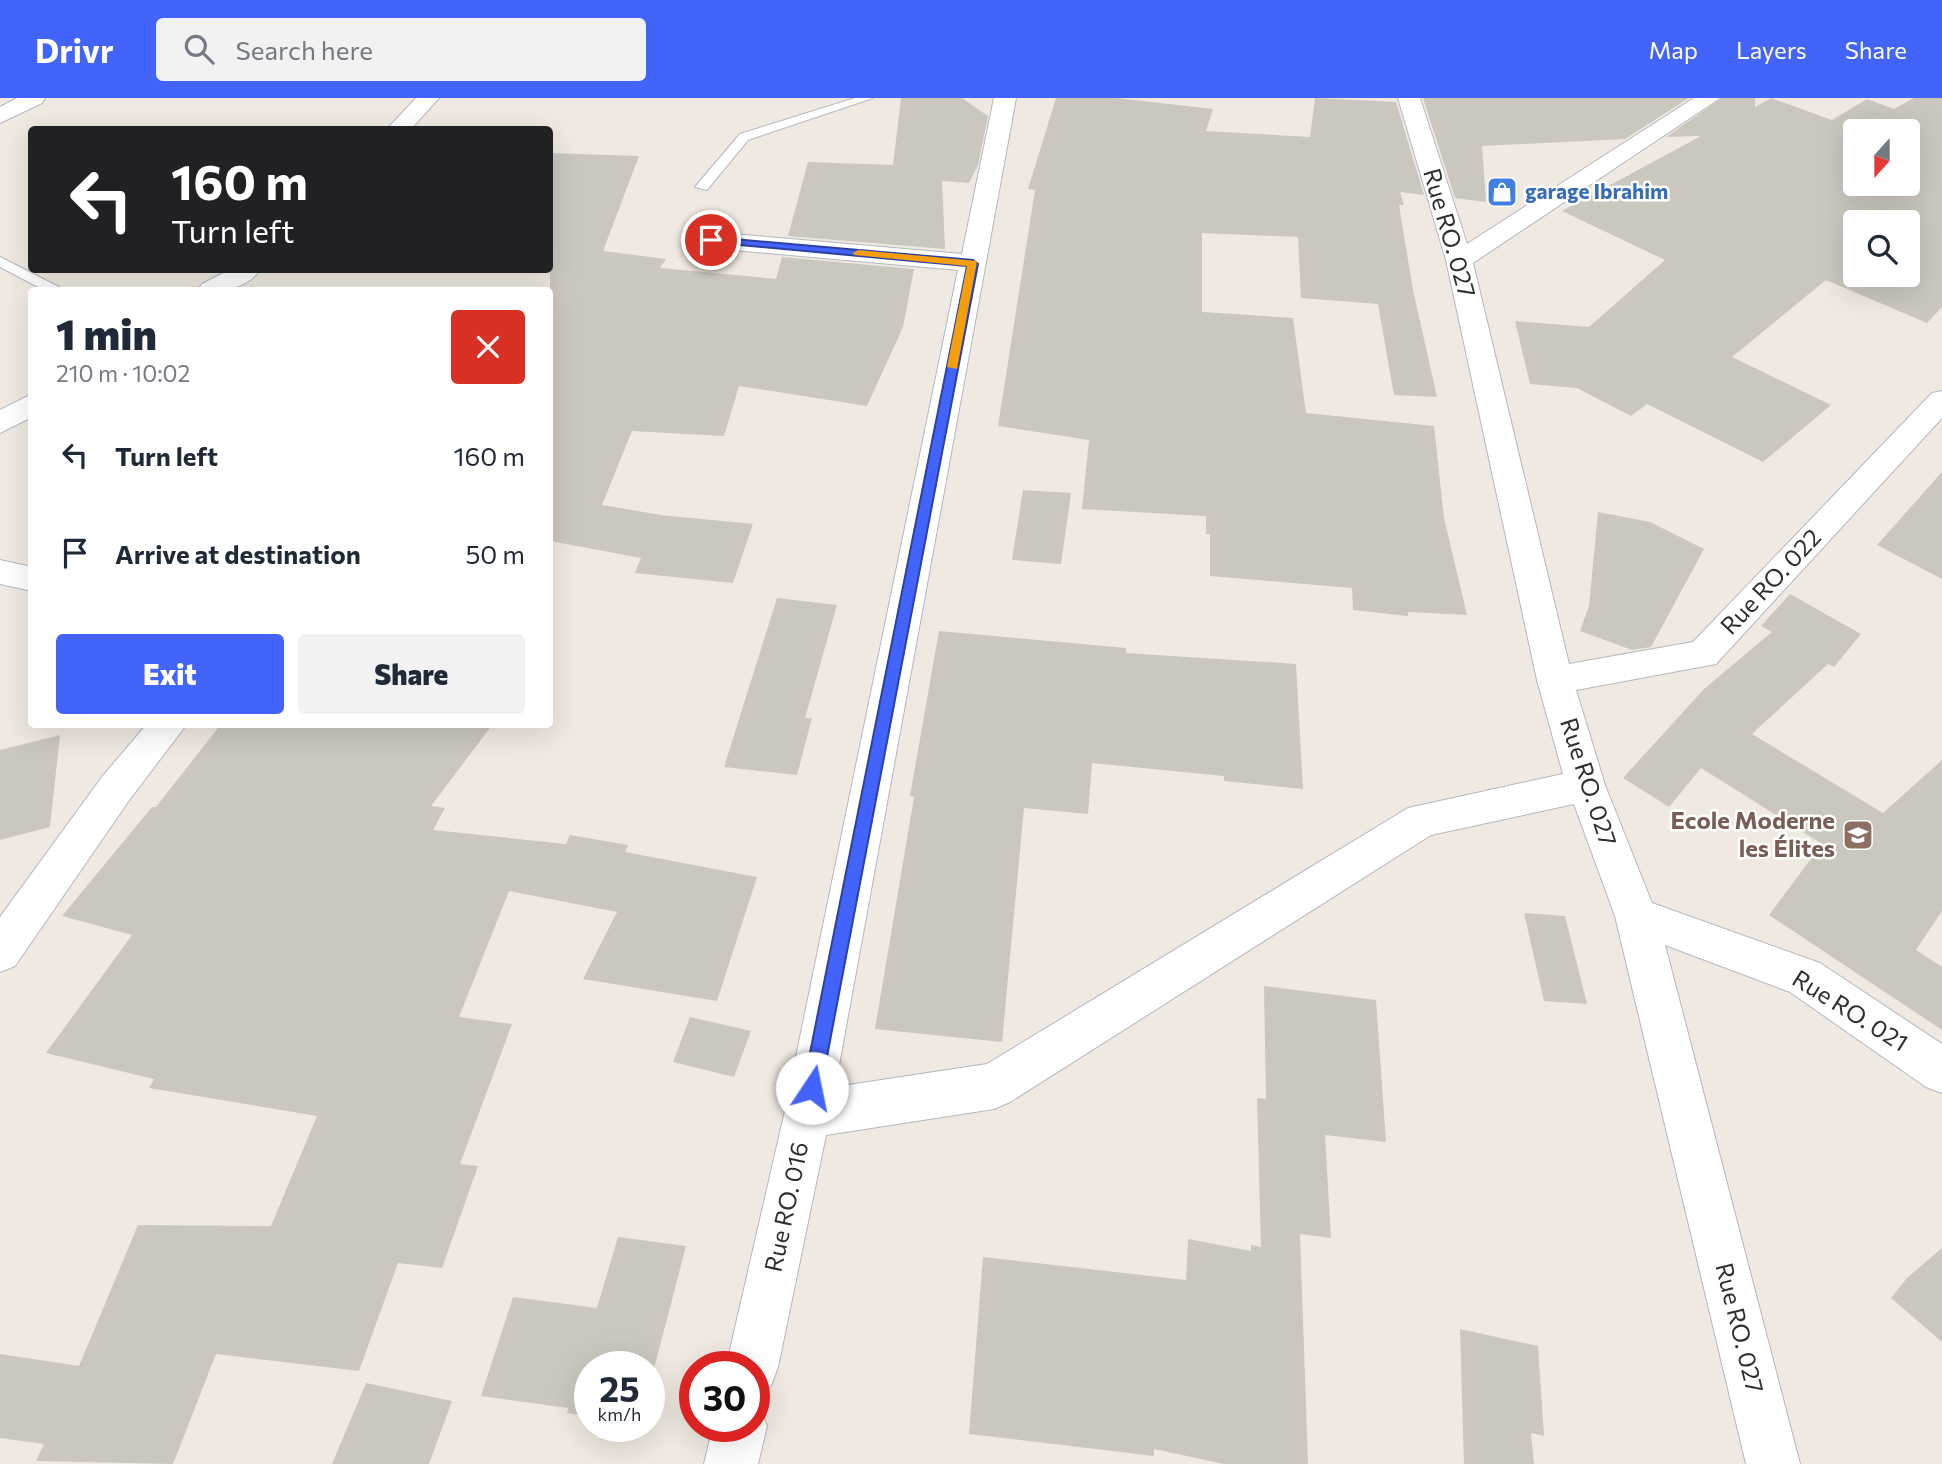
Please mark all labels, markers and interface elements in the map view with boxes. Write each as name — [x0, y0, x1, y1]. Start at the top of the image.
search box — [156, 18, 646, 81]
text: Drivr — [35, 29, 114, 70]
icon: search — [180, 30, 218, 68]
text: Search here — [236, 34, 373, 65]
text: Map — [1649, 35, 1698, 64]
text: Layers — [1736, 35, 1807, 64]
text: Share — [1845, 35, 1907, 64]
north arrow — [1843, 119, 1920, 196]
map controls — [1843, 119, 1920, 287]
text: 160 m — [171, 150, 308, 210]
icon: left — [56, 154, 147, 245]
street label: Rue RO. 027 — [1418, 165, 1483, 301]
shop icon: garage Ibrahim — [1485, 175, 1519, 209]
place label: garage Ibrahim — [1525, 178, 1668, 203]
text: Turn left — [171, 210, 295, 250]
pin — [681, 210, 741, 270]
button: search — [1843, 210, 1920, 287]
icon: arrive — [692, 221, 730, 259]
text: 1 min — [56, 307, 157, 359]
button: close — [451, 310, 525, 384]
text: 210 m · 10:02 — [56, 359, 190, 387]
icon: left — [56, 436, 94, 474]
text: Turn left — [115, 440, 218, 471]
text: 160 m — [453, 440, 525, 471]
street label: Rue RO. 022 — [1714, 522, 1826, 640]
icon: arrive — [56, 534, 94, 572]
text: Arrive at destination — [115, 538, 361, 569]
text: 50 m — [465, 538, 525, 569]
button: Exit — [56, 634, 284, 714]
button: Share — [298, 634, 525, 714]
street label: Rue RO. 027 — [1555, 714, 1624, 849]
place label: Ecole Moderne les Élites — [1671, 805, 1835, 862]
school or university icon: Ecole Moderne les Élites — [1841, 818, 1875, 852]
street label: Rue RO. 021 — [1788, 963, 1914, 1057]
position arrow — [775, 1051, 849, 1125]
street label: Rue RO. 016 — [758, 1139, 813, 1274]
street label: Rue RO. 027 — [1710, 1260, 1771, 1396]
speed limit sign: 30 — [679, 1351, 770, 1442]
text: 25 — [599, 1366, 640, 1409]
text: km/h — [598, 1403, 641, 1425]

